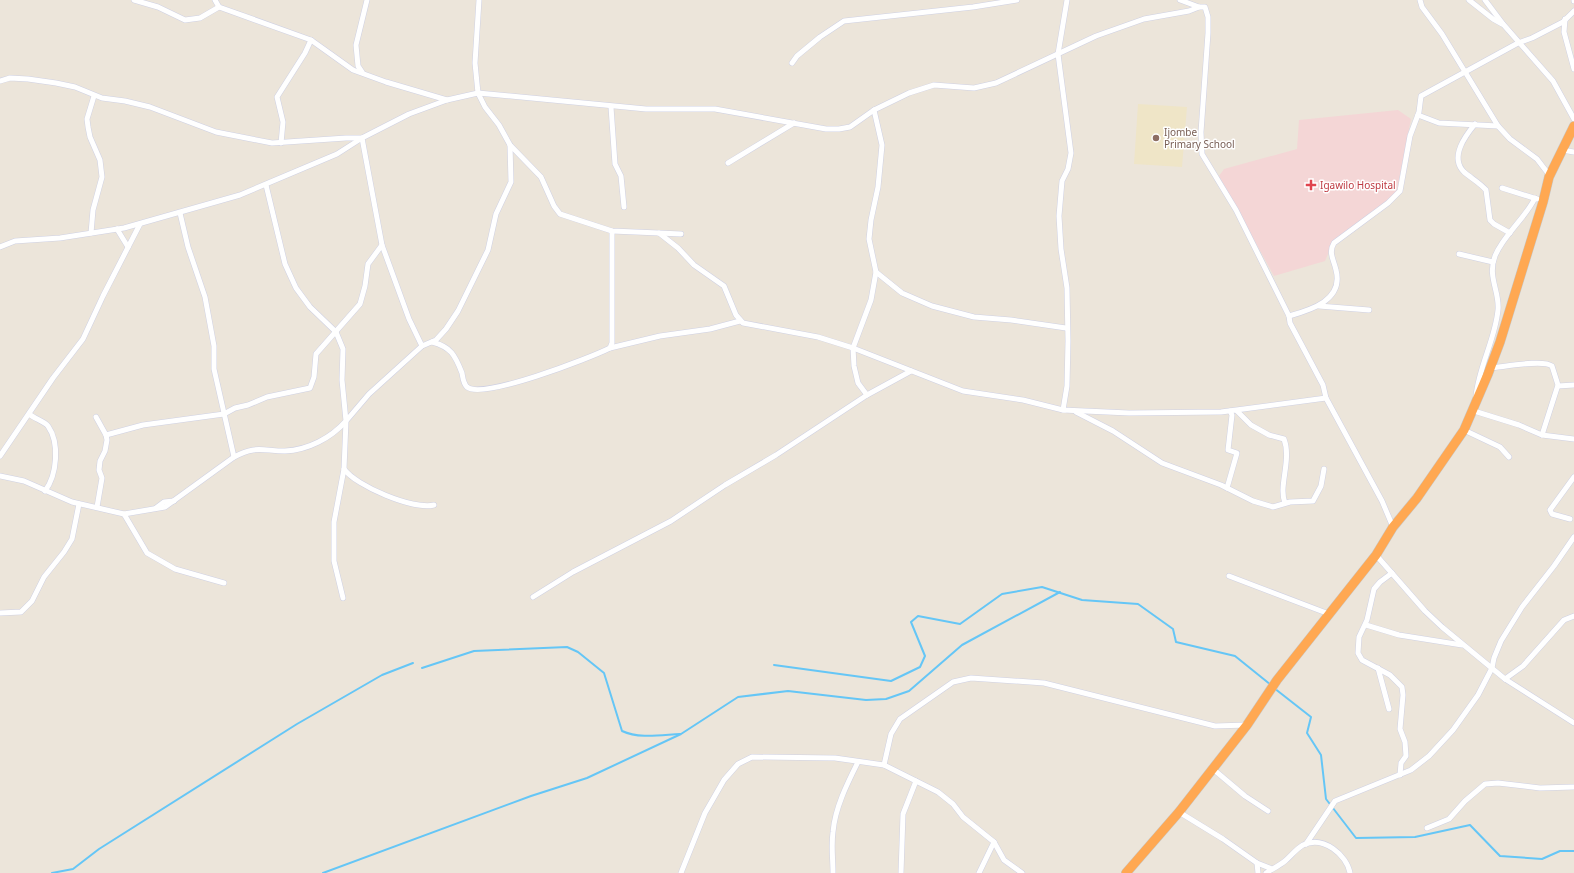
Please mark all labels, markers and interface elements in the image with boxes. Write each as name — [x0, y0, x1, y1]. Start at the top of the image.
place label: Ijombe Primary School — [1164, 125, 1235, 151]
marker: Ijombe Primary School — [1151, 133, 1161, 143]
place label: Igawilo Hospital — [1320, 178, 1396, 192]
marker: Igawilo Hospital — [1305, 179, 1317, 191]

